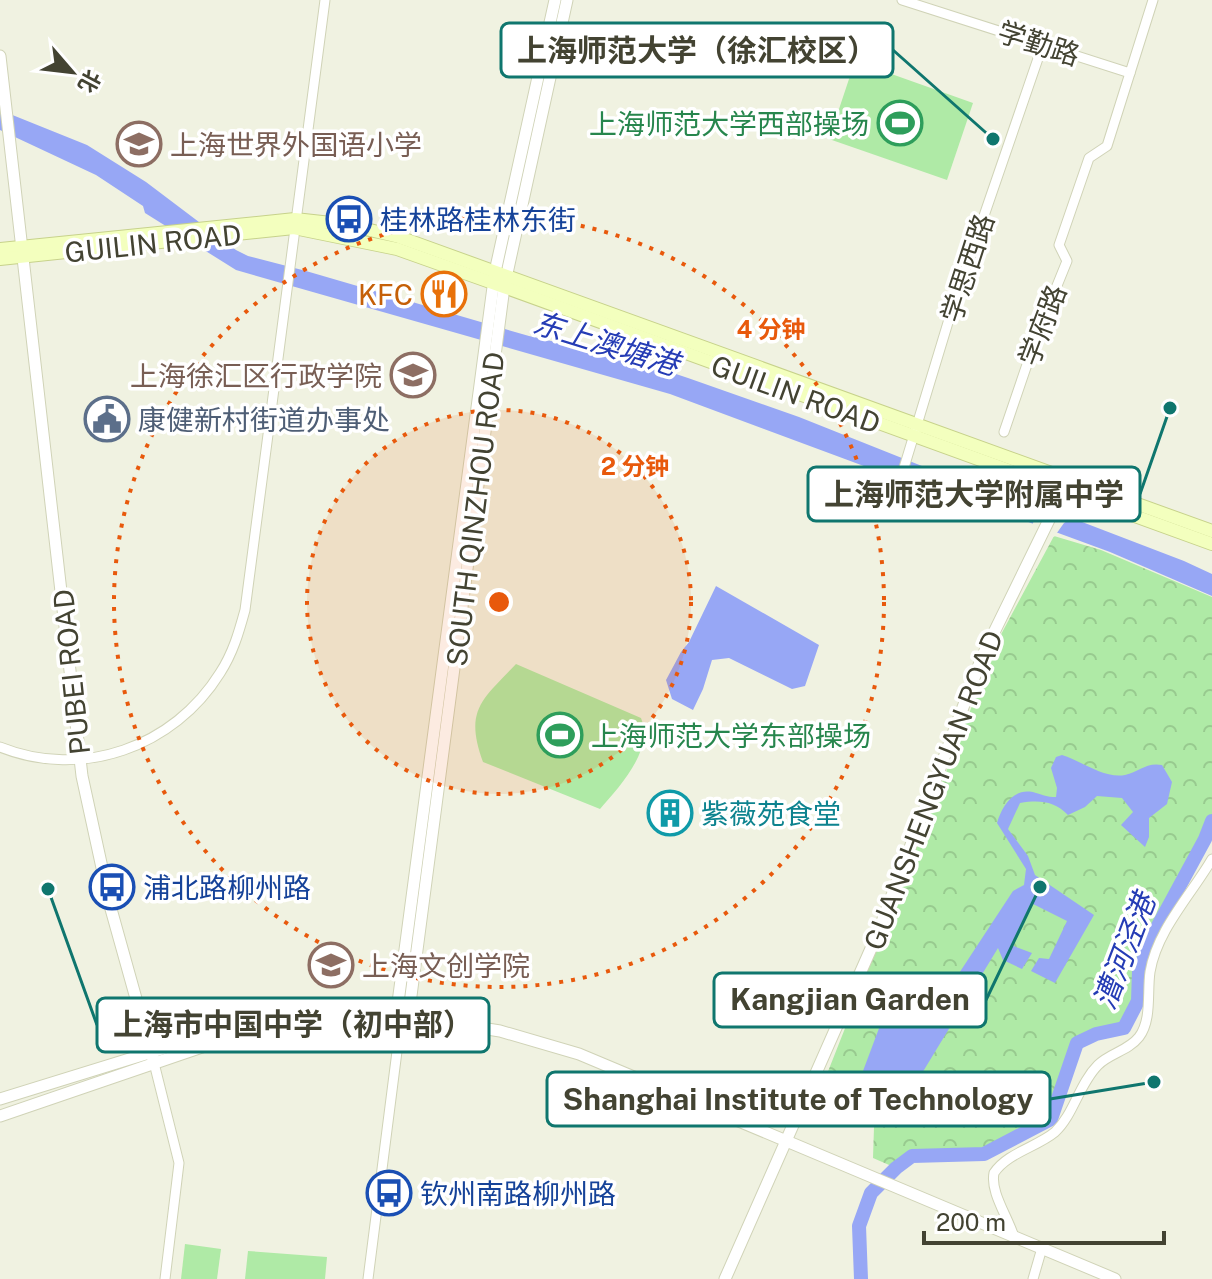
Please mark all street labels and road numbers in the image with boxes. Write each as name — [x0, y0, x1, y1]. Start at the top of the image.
street label: 学勤路 — [994, 14, 1084, 72]
street label: 学思西路 — [934, 210, 1000, 326]
street label: GUILIN ROAD — [63, 217, 243, 269]
street label: 学府路 — [1012, 280, 1072, 370]
street label: GUILIN ROAD — [707, 348, 885, 440]
street label: SOUTH QINZHOU ROAD — [439, 350, 511, 668]
street label: PUBEI ROAD — [46, 588, 96, 756]
street label: GUANSHENGYUAN ROAD — [857, 626, 1009, 954]

